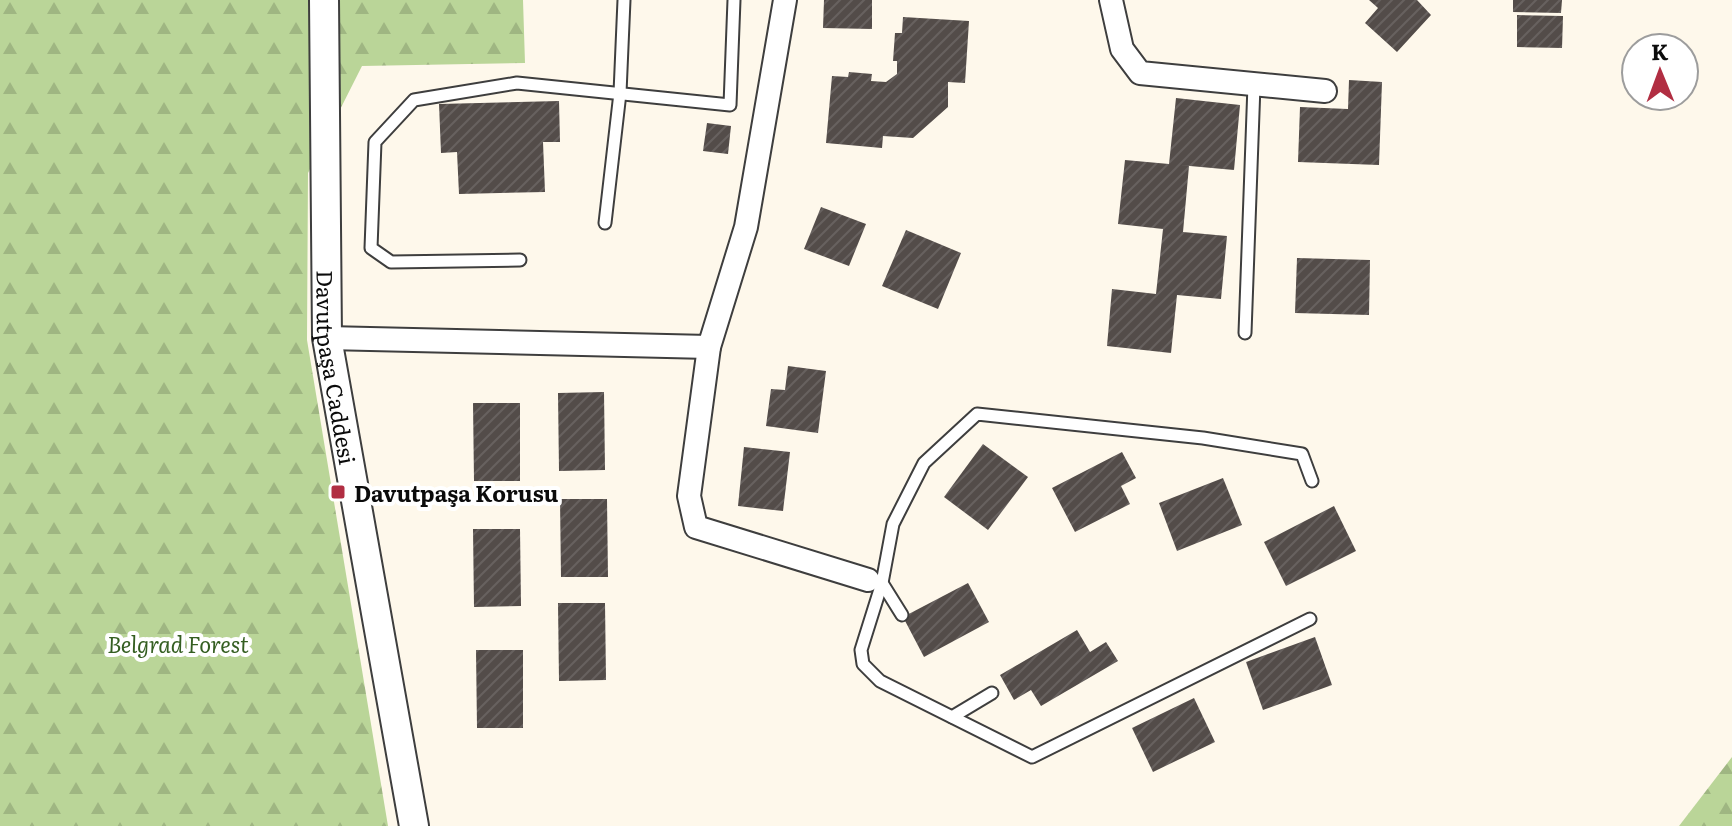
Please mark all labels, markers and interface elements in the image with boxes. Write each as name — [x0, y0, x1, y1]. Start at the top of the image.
north arrow — [1620, 32, 1700, 112]
text: K — [1651, 34, 1669, 67]
street label: Davutpaşa Caddesi — [310, 270, 366, 467]
place label: Davutpaşa Korusu — [354, 476, 558, 509]
marker: Davutpaşa Korusu — [329, 483, 347, 501]
park label: Belgrad Forest — [107, 627, 249, 660]

